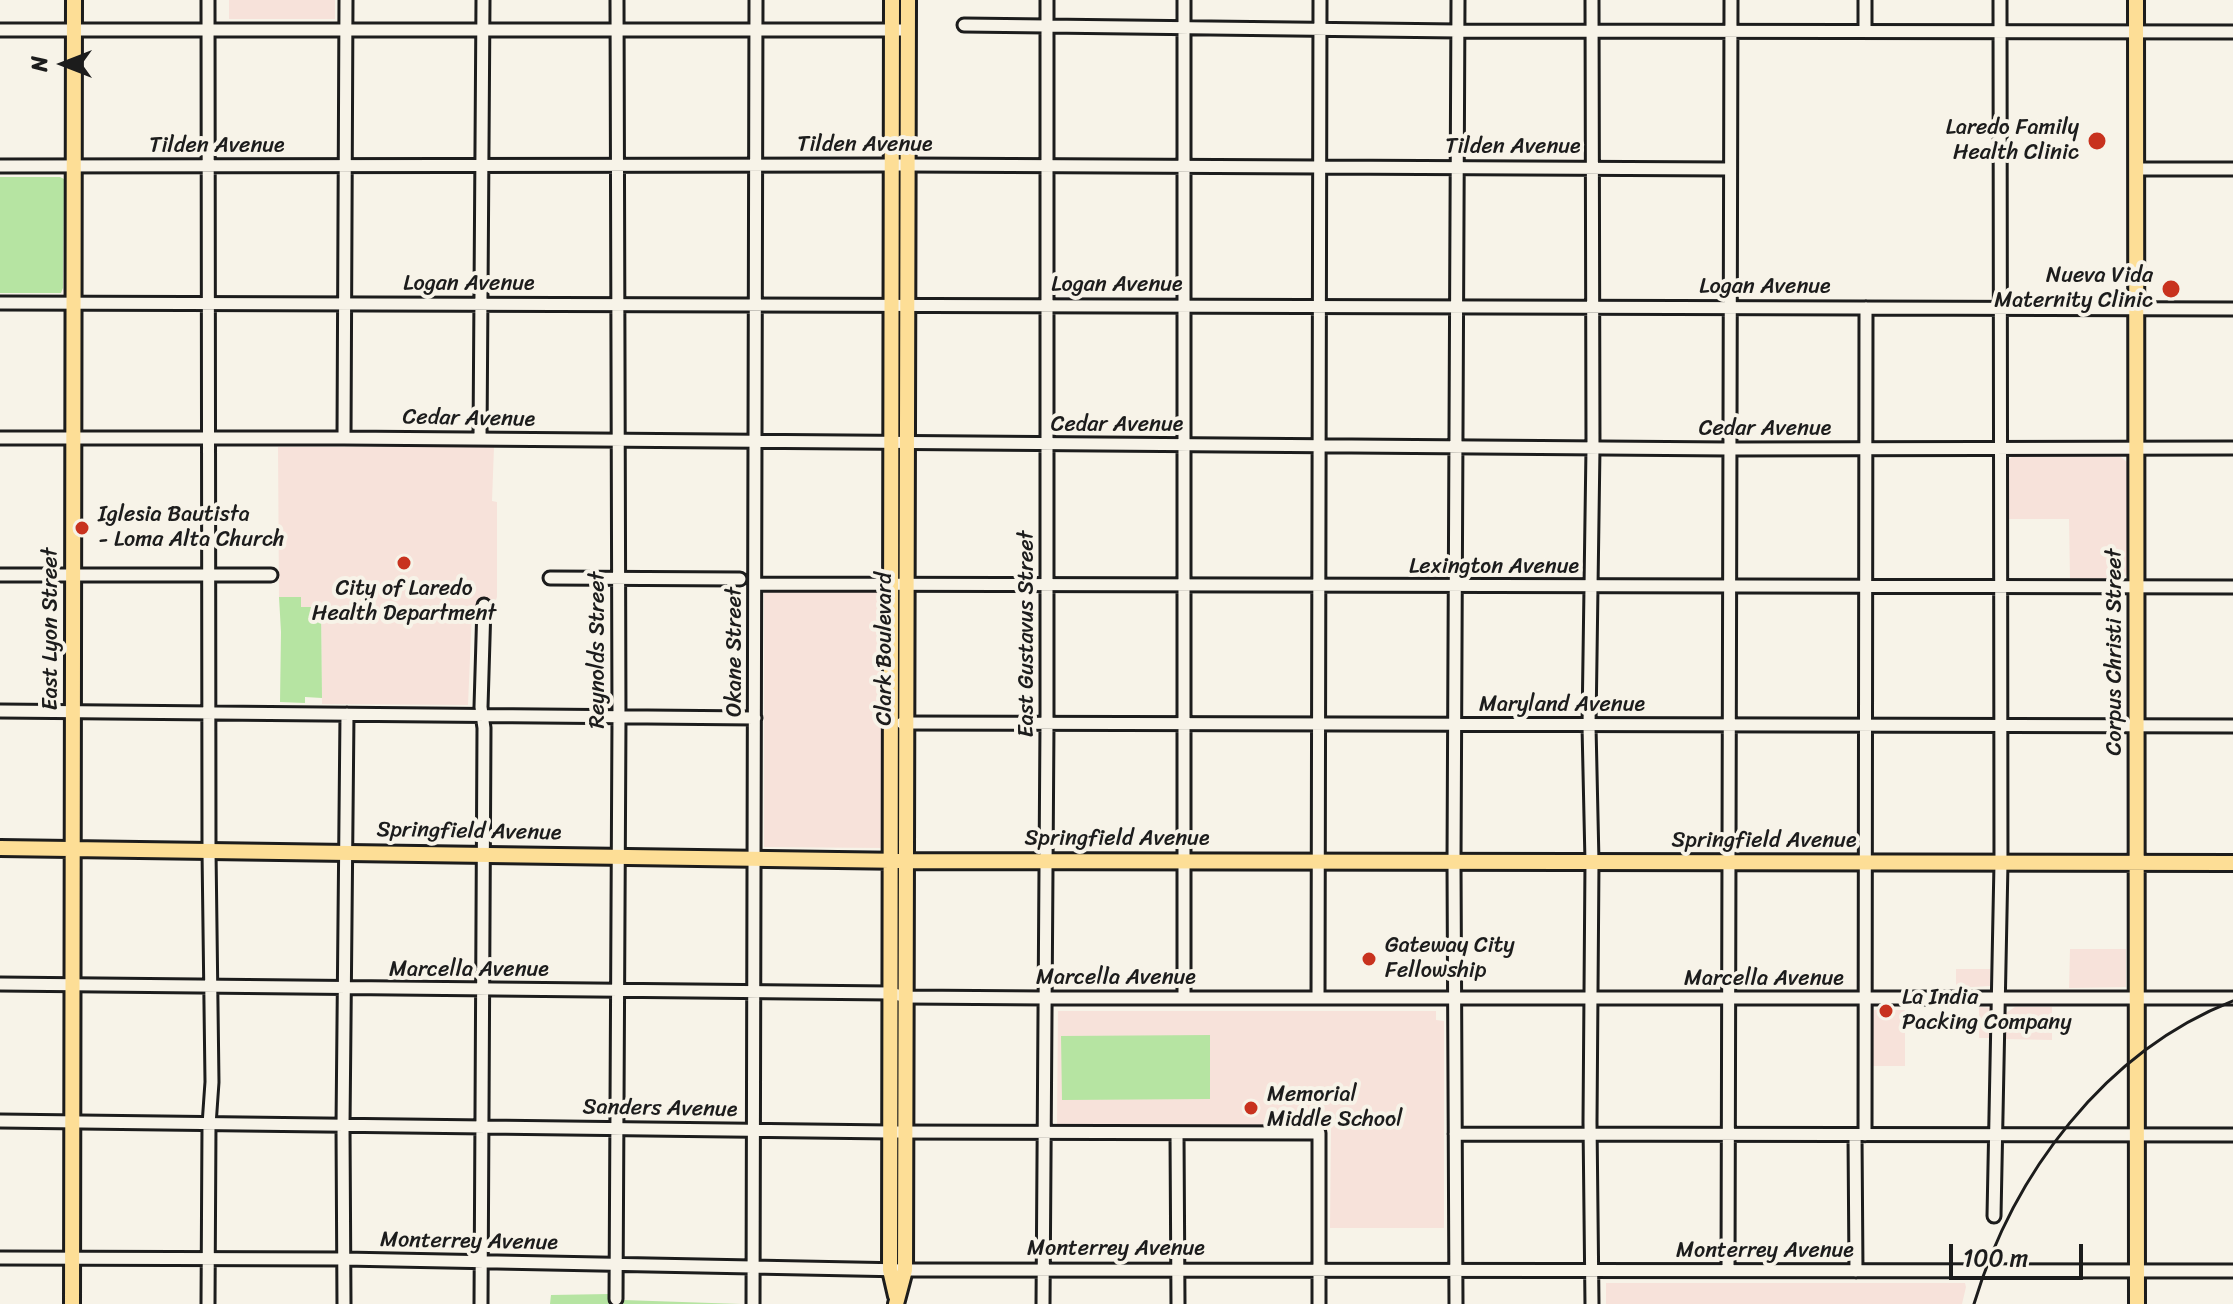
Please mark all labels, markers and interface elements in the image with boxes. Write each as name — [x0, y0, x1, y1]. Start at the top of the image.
north arrow — [24, 24, 104, 104]
text: N — [20, 56, 59, 72]
place label: Laredo Family Health Clinic — [1946, 115, 2079, 166]
marker: Laredo Family Health Clinic — [2086, 130, 2108, 152]
street label: Tilden Avenue — [797, 132, 933, 158]
street label: Tilden Avenue — [149, 133, 285, 159]
street label: Tilden Avenue — [1445, 134, 1581, 160]
place label: Nueva Vida Maternity Clinic — [1994, 263, 2153, 314]
street label: Logan Avenue — [403, 271, 535, 297]
street label: Logan Avenue — [1051, 272, 1183, 298]
street label: Logan Avenue — [1699, 274, 1831, 300]
marker: Nueva Vida Maternity Clinic — [2160, 278, 2182, 300]
street label: Cedar Avenue — [402, 405, 536, 433]
street label: Cedar Avenue — [1051, 412, 1183, 438]
street label: Cedar Avenue — [1699, 416, 1831, 442]
place label: Iglesia Bautista - Loma Alta Church — [98, 502, 285, 554]
marker: Iglesia Bautista - Loma Alta Church — [73, 519, 91, 537]
street label: East Gustavus Street — [1014, 531, 1040, 737]
street label: East Lyon Street — [38, 548, 64, 710]
street label: Corpus Christi Street — [2102, 549, 2128, 755]
marker: City of Laredo Health Department — [395, 554, 413, 572]
street label: Lexington Avenue — [1409, 554, 1579, 580]
street label: Reynolds Street — [585, 572, 611, 728]
street label: Clark Boulevard — [872, 572, 898, 726]
place label: City of Laredo Health Department — [312, 576, 496, 628]
street label: Okane Street — [722, 587, 748, 717]
street label: Maryland Avenue — [1479, 692, 1645, 718]
street label: Springfield Avenue — [376, 817, 562, 847]
street label: Springfield Avenue — [1025, 826, 1209, 852]
street label: Springfield Avenue — [1672, 828, 1856, 854]
place label: Gateway City Fellowship — [1385, 933, 1515, 984]
marker: Gateway City Fellowship — [1360, 950, 1378, 968]
street label: Marcella Avenue — [389, 957, 549, 983]
street label: Marcella Avenue — [1036, 965, 1196, 991]
street label: Marcella Avenue — [1684, 966, 1844, 992]
place label: La India Packing Company — [1902, 985, 2072, 1036]
marker: La India Packing Company — [1877, 1002, 1895, 1020]
place label: Memorial Middle School — [1267, 1082, 1402, 1134]
street label: Sanders Avenue — [582, 1094, 738, 1124]
marker: Memorial Middle School — [1242, 1099, 1260, 1117]
street label: Monterrey Avenue — [380, 1227, 558, 1257]
scale bar — [1953, 1228, 2087, 1278]
street label: Monterrey Avenue — [1027, 1236, 1205, 1262]
text: 100 m — [1963, 1237, 2028, 1279]
street label: Monterrey Avenue — [1676, 1238, 1854, 1264]

